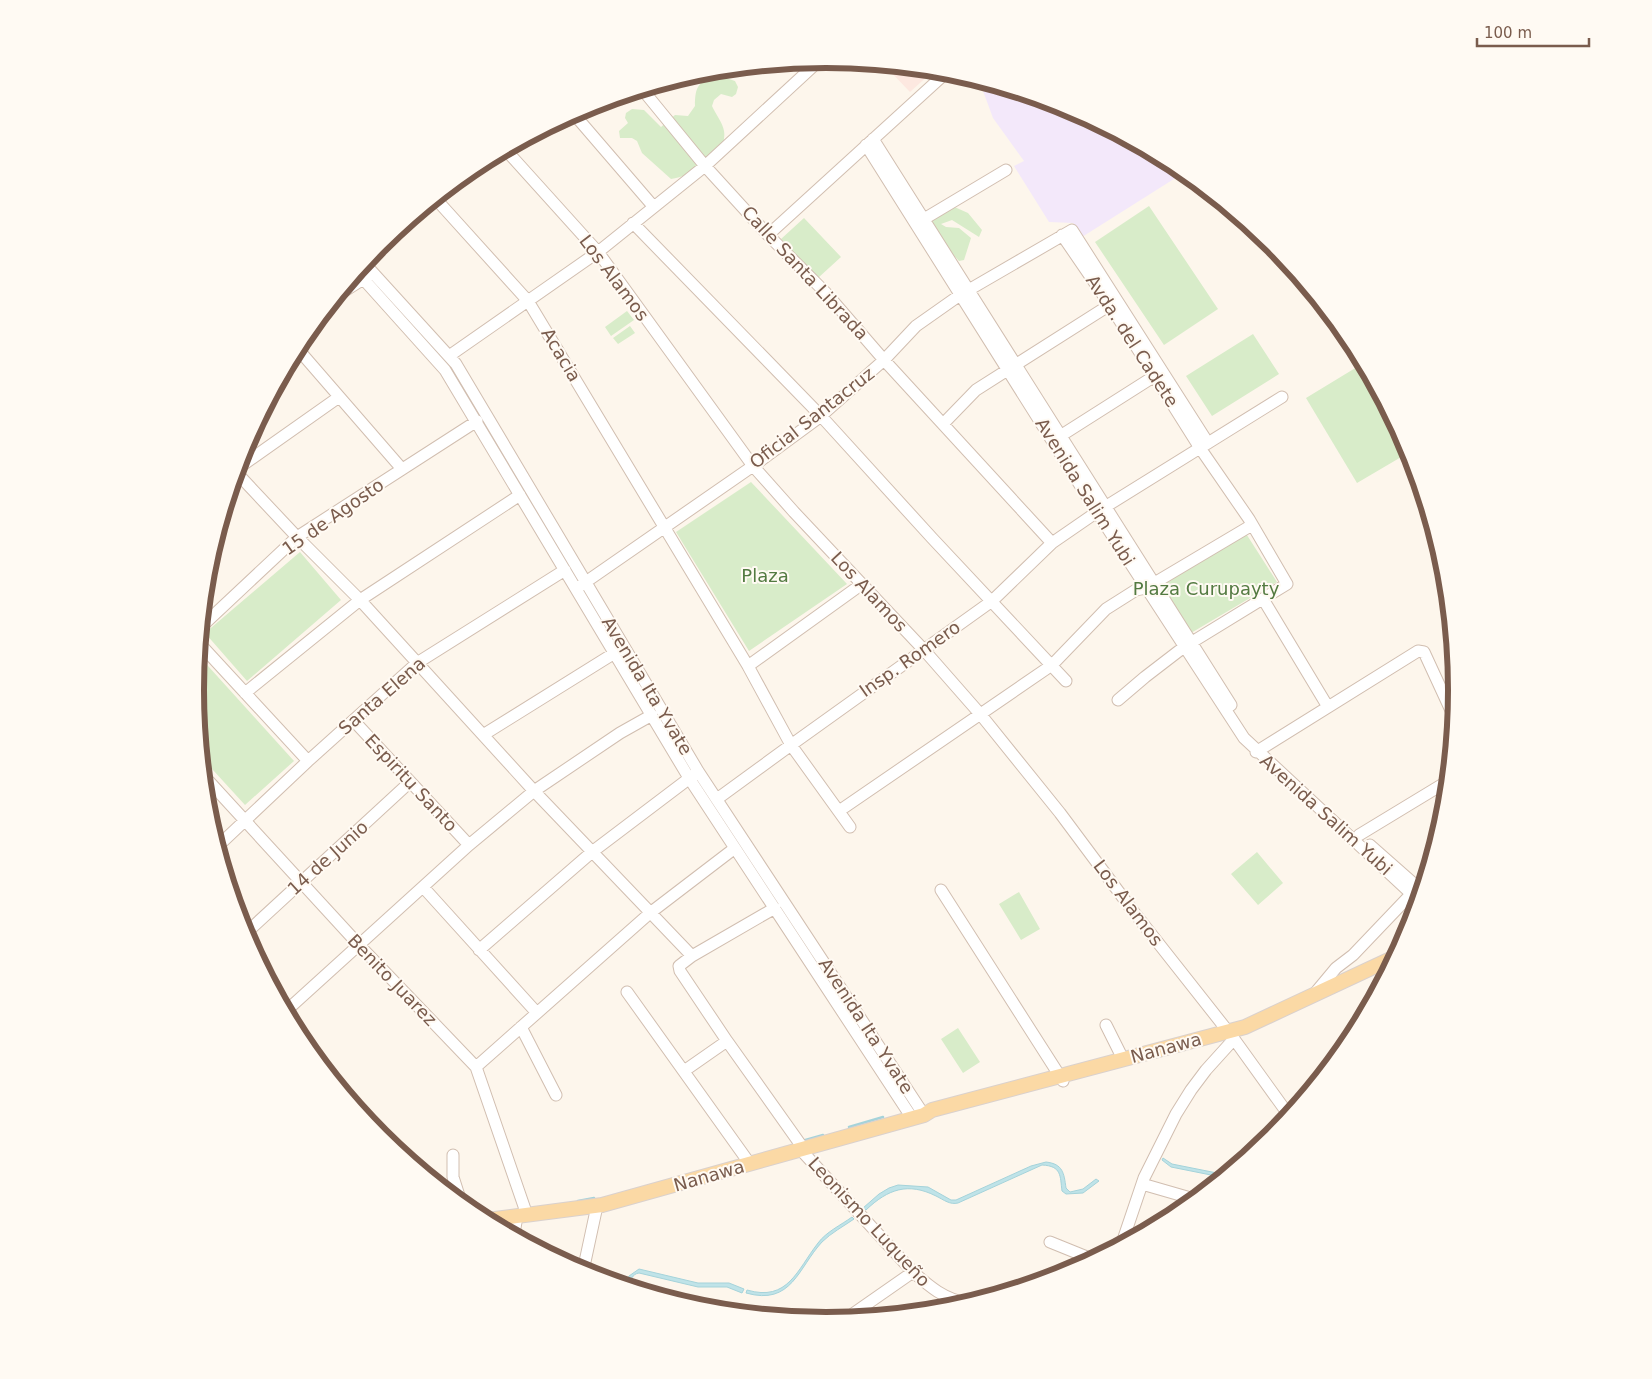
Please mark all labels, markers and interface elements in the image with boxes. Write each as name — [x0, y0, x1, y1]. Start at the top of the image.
scale bar — [1477, 15, 1590, 47]
text: 100 m — [1484, 24, 1532, 42]
street label: Calle Santa Librada — [738, 201, 873, 344]
street label: Los Alamos — [575, 231, 654, 325]
street label: Avda. del Cadete — [1082, 271, 1183, 411]
street label: Acacia — [537, 324, 586, 385]
street label: Oficial Santacruz — [745, 362, 878, 473]
street label: Avenida Salim Yubi — [1031, 414, 1139, 569]
street label: 15 de Agosto — [278, 474, 388, 559]
street label: Los Alamos — [827, 547, 912, 636]
park label: Plaza — [741, 565, 789, 586]
park label: Plaza Curupayty — [1133, 578, 1280, 599]
street label: Avenida Ita Yvate — [598, 613, 697, 759]
street label: Insp. Romero — [855, 616, 964, 701]
street label: Santa Elena — [334, 652, 429, 739]
street label: Espiritu Santo — [361, 730, 462, 836]
street label: Avenida Salim Yubi — [1256, 750, 1397, 879]
street label: 14 de Junio — [283, 816, 372, 899]
street label: Los Alamos — [1089, 856, 1168, 950]
street label: Benito Juarez — [344, 930, 441, 1030]
street label: Avenida Ita Yvate — [815, 954, 918, 1097]
street label: Nanawa — [1128, 1028, 1204, 1067]
street label: Leonismo Luqueño — [804, 1153, 935, 1291]
street label: Nanawa — [671, 1155, 747, 1196]

